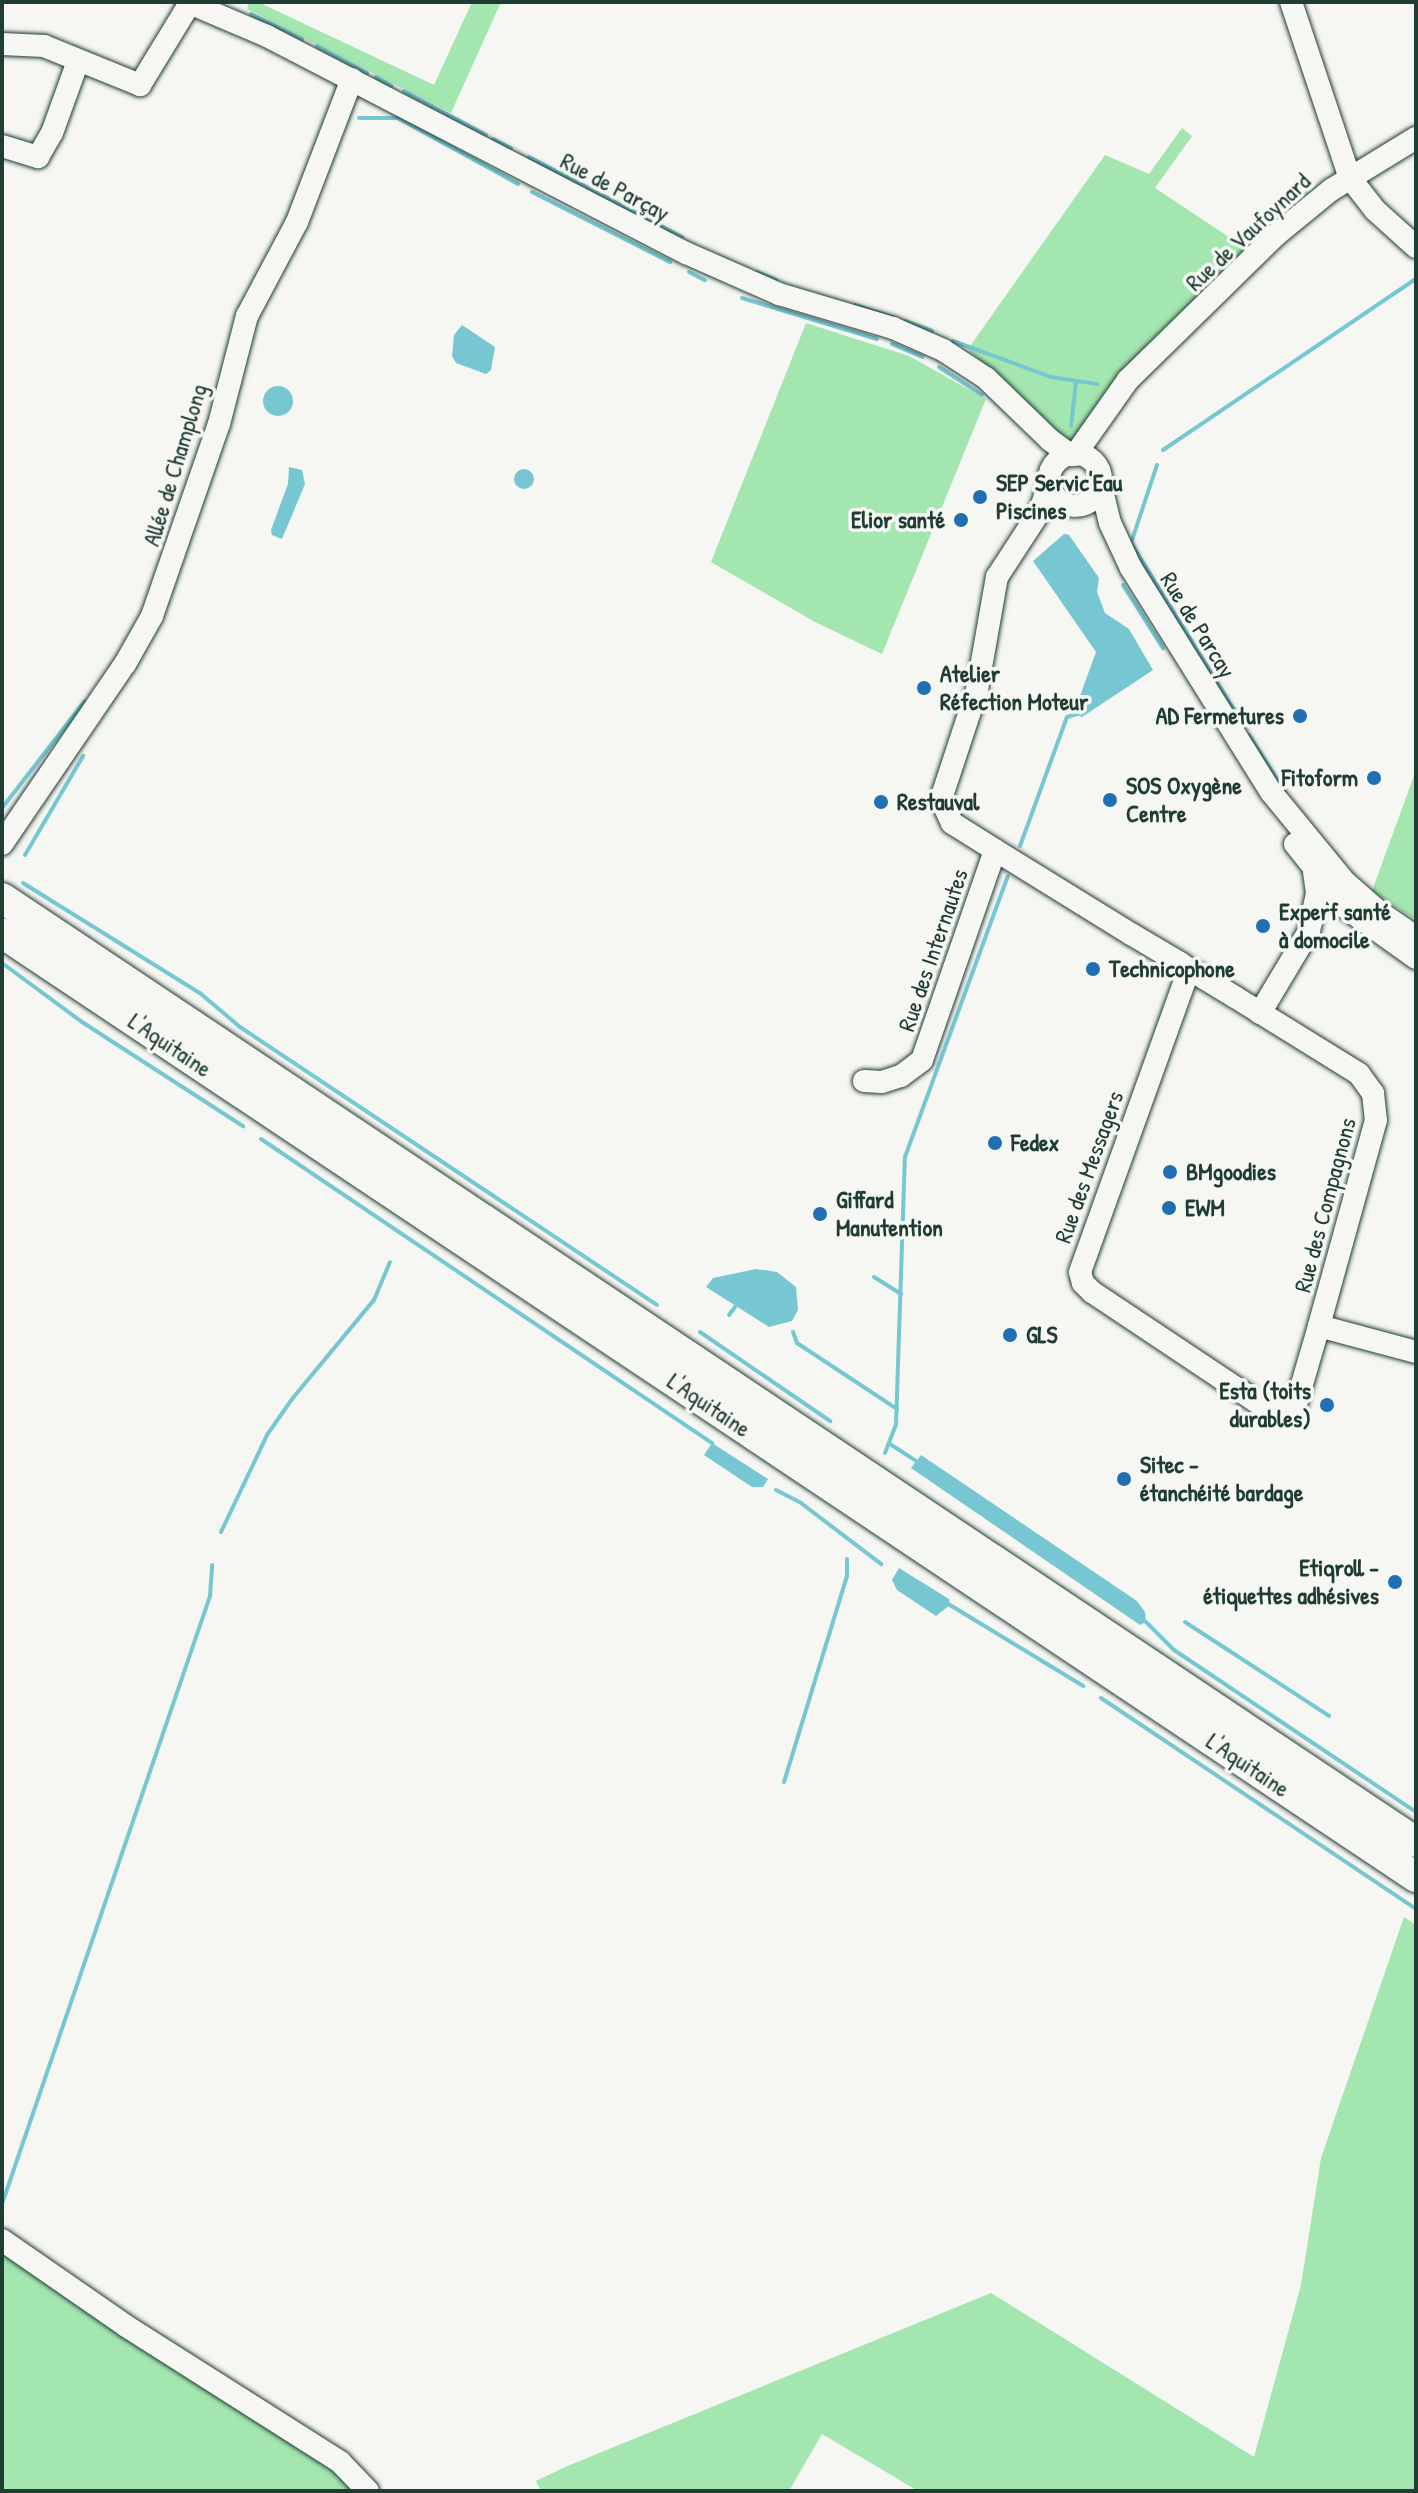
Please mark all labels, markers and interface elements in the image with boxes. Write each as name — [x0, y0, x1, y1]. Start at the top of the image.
street label: Rue de Parçay — [556, 146, 674, 228]
street label: Rue de Vaufoynard — [1180, 167, 1316, 297]
street label: Allée de Champlong — [137, 380, 213, 550]
place label: SEP Servic'Eau Piscines — [996, 469, 1122, 525]
marker: SEP Servic'Eau Piscines — [971, 488, 989, 506]
place label: Elior santé — [851, 506, 945, 534]
marker: Elior santé — [952, 511, 970, 529]
street label: Rue de Parcay — [1154, 567, 1242, 683]
place label: Atelier Réfection Moteur — [940, 660, 1088, 716]
marker: Atelier Réfection Moteur — [915, 679, 933, 697]
place label: AD Fermetures — [1156, 702, 1284, 730]
marker: AD Fermetures — [1291, 707, 1309, 725]
place label: Fitoform — [1282, 764, 1358, 792]
marker: Fitoform — [1365, 769, 1383, 787]
place label: SOS Oxygène Centre — [1126, 772, 1242, 828]
place label: Restauval — [897, 788, 979, 816]
marker: SOS Oxygène Centre — [1101, 791, 1119, 809]
marker: Restauval — [872, 793, 890, 811]
street label: Rue des Internautes — [892, 865, 974, 1035]
place label: Experf santé à domocile — [1279, 898, 1391, 954]
marker: Experf santé à domocile — [1254, 917, 1272, 935]
place label: Technicophone — [1109, 955, 1235, 983]
marker: Technicophone — [1084, 960, 1102, 978]
street label: L'Aquitaine — [123, 1007, 217, 1083]
street label: Rue des Messagers — [1048, 1087, 1130, 1247]
street label: Rue des Compagnons — [1288, 1115, 1362, 1295]
place label: Fedex — [1011, 1129, 1059, 1157]
marker: Fedex — [986, 1134, 1004, 1152]
place label: BMgoodies — [1186, 1158, 1276, 1186]
marker: BMgoodies — [1161, 1163, 1179, 1181]
place label: Giffard Manutention — [836, 1186, 943, 1242]
place label: EWM — [1185, 1194, 1225, 1222]
marker: EWM — [1160, 1199, 1178, 1217]
marker: Giffard Manutention — [811, 1205, 829, 1223]
place label: GLS — [1026, 1321, 1057, 1349]
marker: GLS — [1001, 1326, 1019, 1344]
street label: L'Aquitaine — [662, 1367, 756, 1443]
place label: Esta (toits durables) — [1219, 1377, 1311, 1433]
marker: Esta (toits durables) — [1318, 1396, 1336, 1414]
place label: Sitec - étanchéité bardage — [1140, 1451, 1303, 1507]
marker: Sitec - étanchéité bardage — [1115, 1470, 1133, 1488]
place label: Etiqroll - étiquettes adhésives — [1203, 1554, 1379, 1610]
marker: Etiqroll - étiquettes adhésives — [1386, 1573, 1404, 1591]
street label: L'Aquitaine — [1201, 1727, 1295, 1803]

